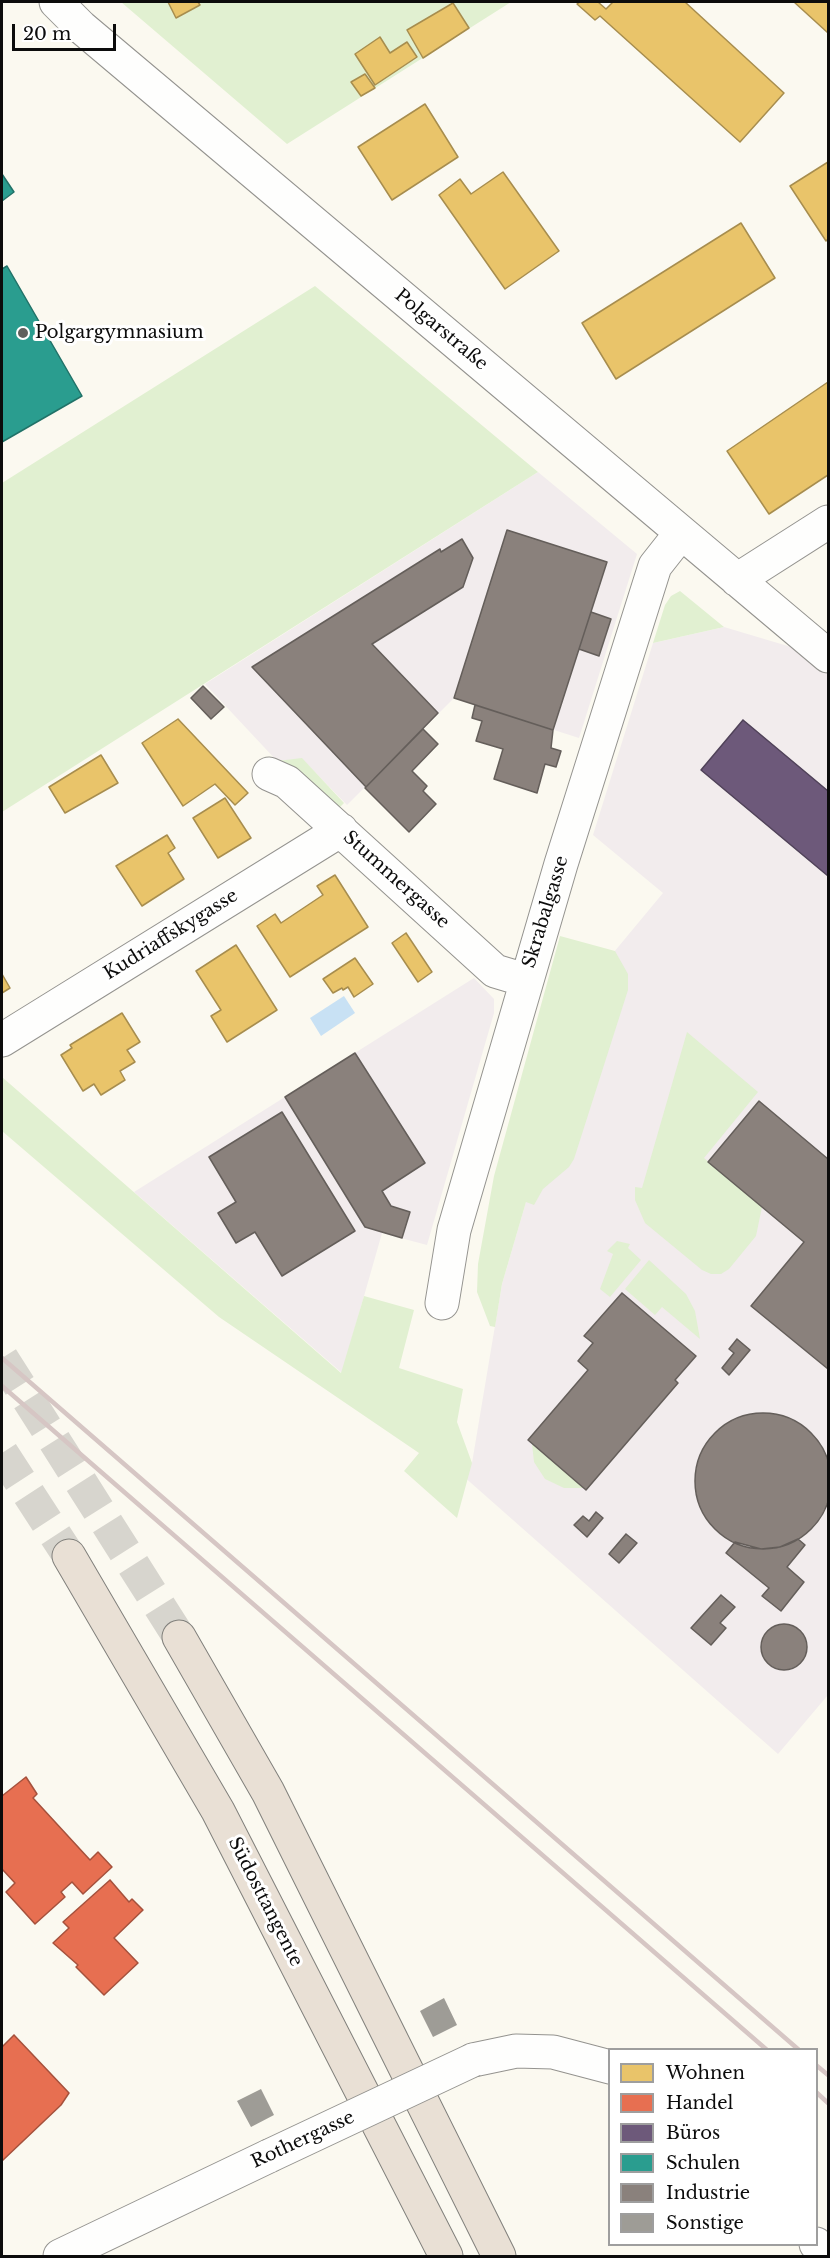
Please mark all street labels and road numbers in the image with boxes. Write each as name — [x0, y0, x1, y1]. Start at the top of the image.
street label: Polgarstraße — [390, 285, 492, 375]
street label: Stummergasse — [338, 827, 454, 933]
street label: Skrabalgasse — [519, 853, 573, 971]
street label: Kudriaffskygasse — [100, 885, 242, 985]
street label: Südosttangente — [223, 1834, 307, 1970]
street label: Rothergasse — [248, 2107, 358, 2173]

